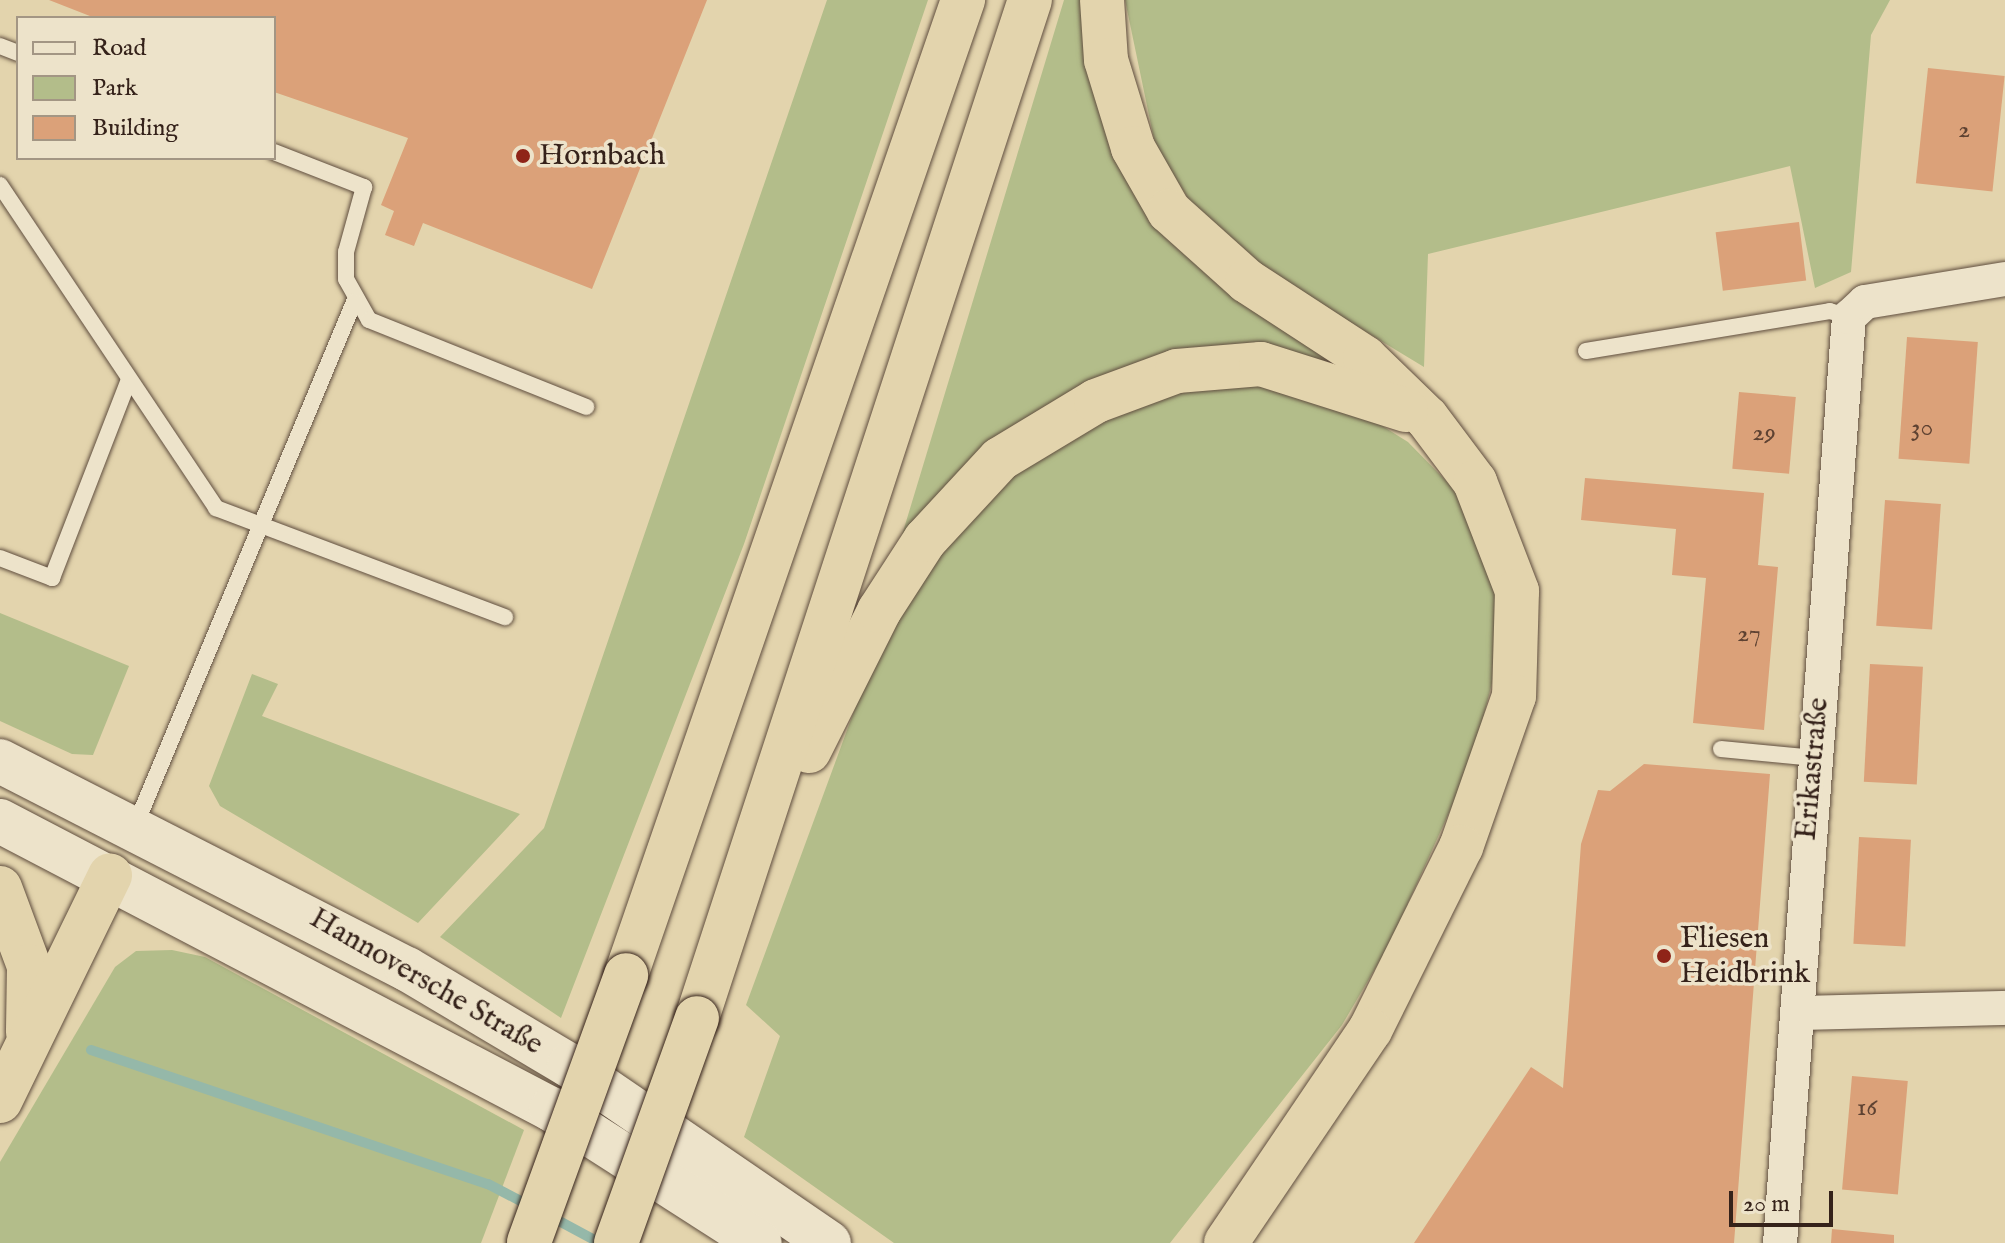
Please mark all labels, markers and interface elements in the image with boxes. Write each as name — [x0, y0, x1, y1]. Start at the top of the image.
legend — [16, 16, 276, 160]
text: Road — [92, 33, 146, 64]
text: Park — [92, 73, 138, 104]
text: Building — [92, 113, 178, 144]
house number: 2 — [1958, 114, 1970, 146]
place label: Hornbach — [539, 138, 665, 174]
marker: Hornbach — [514, 147, 532, 165]
house number: 30 — [1911, 412, 1933, 444]
house number: 29 — [1752, 417, 1776, 449]
house number: 27 — [1737, 618, 1761, 650]
street label: Erikastraße — [1789, 696, 1837, 842]
street label: Hannoversche Straße — [303, 901, 549, 1063]
place label: Fliesen Heidbrink — [1680, 921, 1810, 992]
marker: Fliesen Heidbrink — [1655, 947, 1673, 965]
house number: 16 — [1857, 1092, 1877, 1124]
scale bar — [1733, 1175, 1837, 1225]
text: 20 m — [1743, 1189, 1790, 1220]

